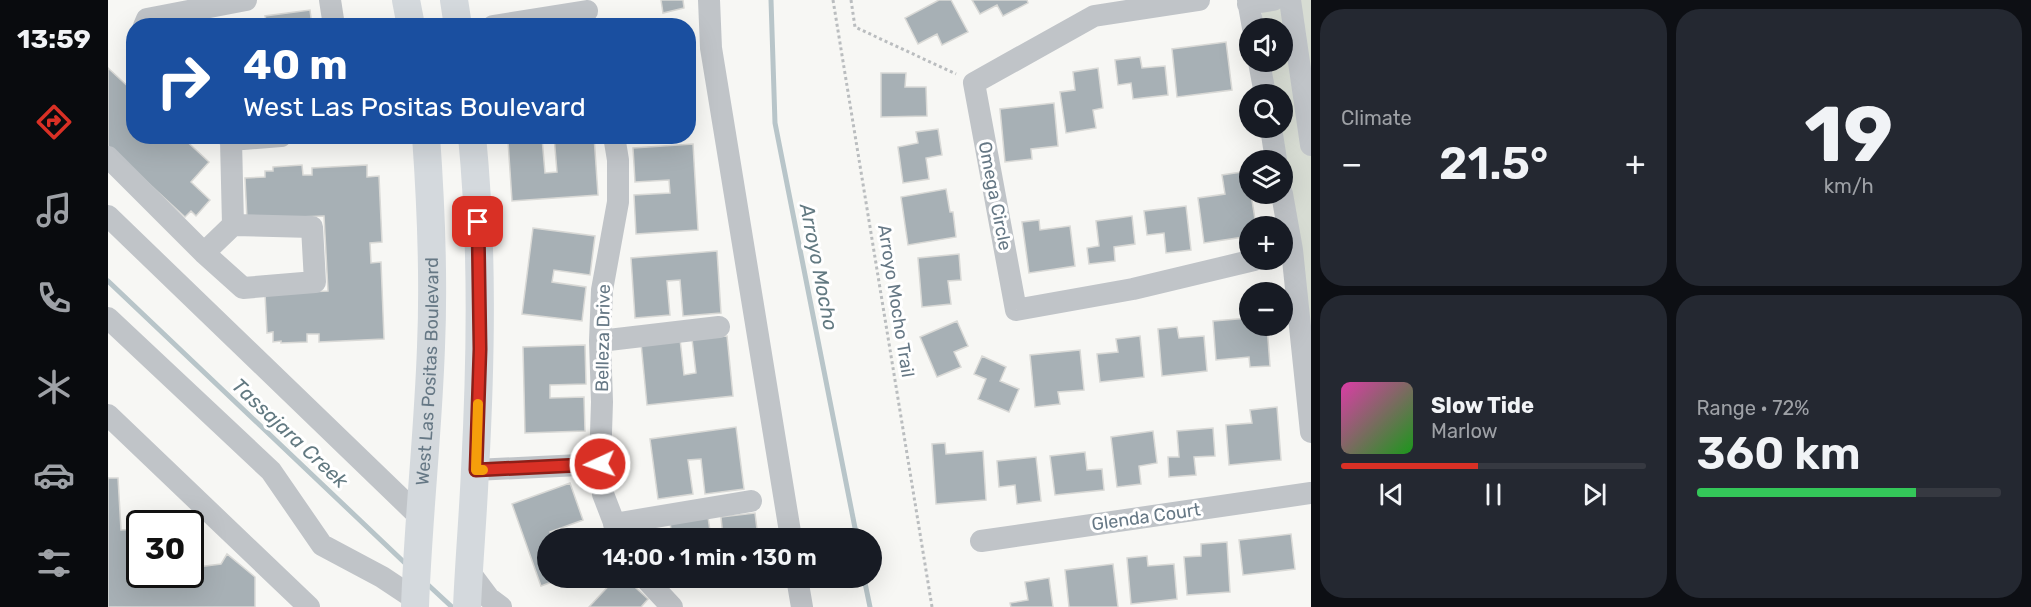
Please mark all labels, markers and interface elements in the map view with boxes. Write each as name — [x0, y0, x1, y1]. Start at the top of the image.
map controls — [1239, 18, 1293, 336]
button: sound — [1239, 18, 1293, 72]
text: 13:59 — [17, 23, 91, 55]
text: 40 m — [243, 40, 348, 90]
icon: right — [144, 42, 222, 120]
button: search — [1239, 84, 1293, 138]
text: 19 — [1804, 88, 1893, 181]
text: West Las Positas Boulevard — [243, 91, 586, 123]
icon: directions — [33, 101, 75, 143]
text: Climate — [1341, 106, 1412, 130]
text: 21.5° — [1439, 137, 1548, 190]
street label: Omega Circle — [974, 140, 1016, 252]
text: − — [1341, 144, 1362, 183]
text: + — [1625, 144, 1646, 183]
button: layers — [1239, 150, 1293, 204]
text: km/h — [1824, 174, 1874, 198]
icon: music — [33, 189, 75, 231]
pin — [452, 196, 503, 247]
water label: Arroyo Mocho — [795, 201, 843, 332]
icon: arrive — [461, 205, 494, 238]
button: + — [1239, 216, 1293, 270]
street label: Arroyo Mocho Trail — [873, 223, 919, 379]
street label: West Las Positas Boulevard — [411, 257, 443, 486]
icon: phone — [33, 277, 75, 319]
button: − — [1239, 282, 1293, 336]
street label: Belleza Drive — [591, 284, 615, 392]
icon: climate — [33, 366, 75, 408]
water label: Tassajara Creek — [227, 373, 354, 493]
text: Slow Tide — [1431, 392, 1534, 419]
text: Range · 72% — [1697, 396, 1810, 420]
text: Marlow — [1431, 419, 1498, 443]
text: 360 km — [1697, 427, 1861, 480]
position arrow — [568, 432, 632, 496]
icon: car — [33, 454, 75, 496]
icon: previous — [1375, 478, 1408, 511]
icon: pause — [1477, 478, 1510, 511]
icon: next — [1578, 478, 1611, 511]
street label: Glenda Court — [1090, 498, 1202, 536]
speed limit sign: 30 — [126, 510, 204, 588]
icon: filters — [33, 542, 75, 584]
text: 14:00 · 1 min · 130 m — [602, 544, 817, 571]

